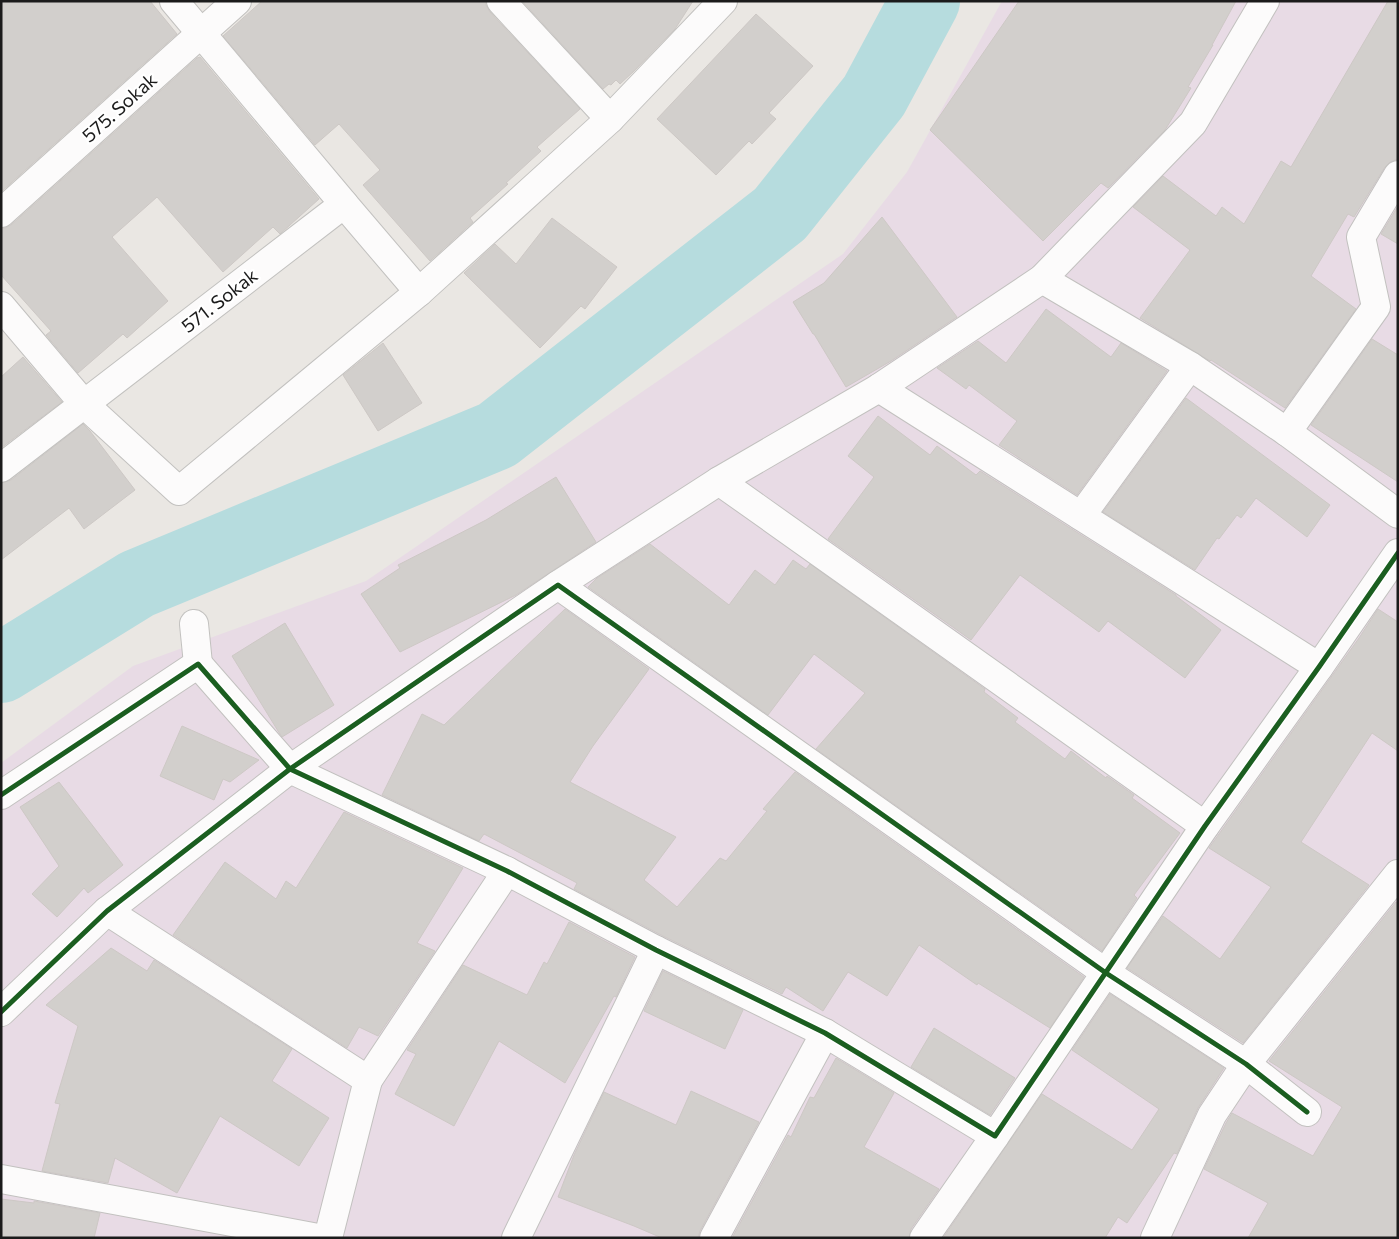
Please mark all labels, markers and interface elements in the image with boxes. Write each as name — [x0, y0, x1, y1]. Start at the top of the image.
street label: 575. Sokak — [77, 67, 161, 147]
street label: 571. Sokak — [176, 263, 262, 337]

